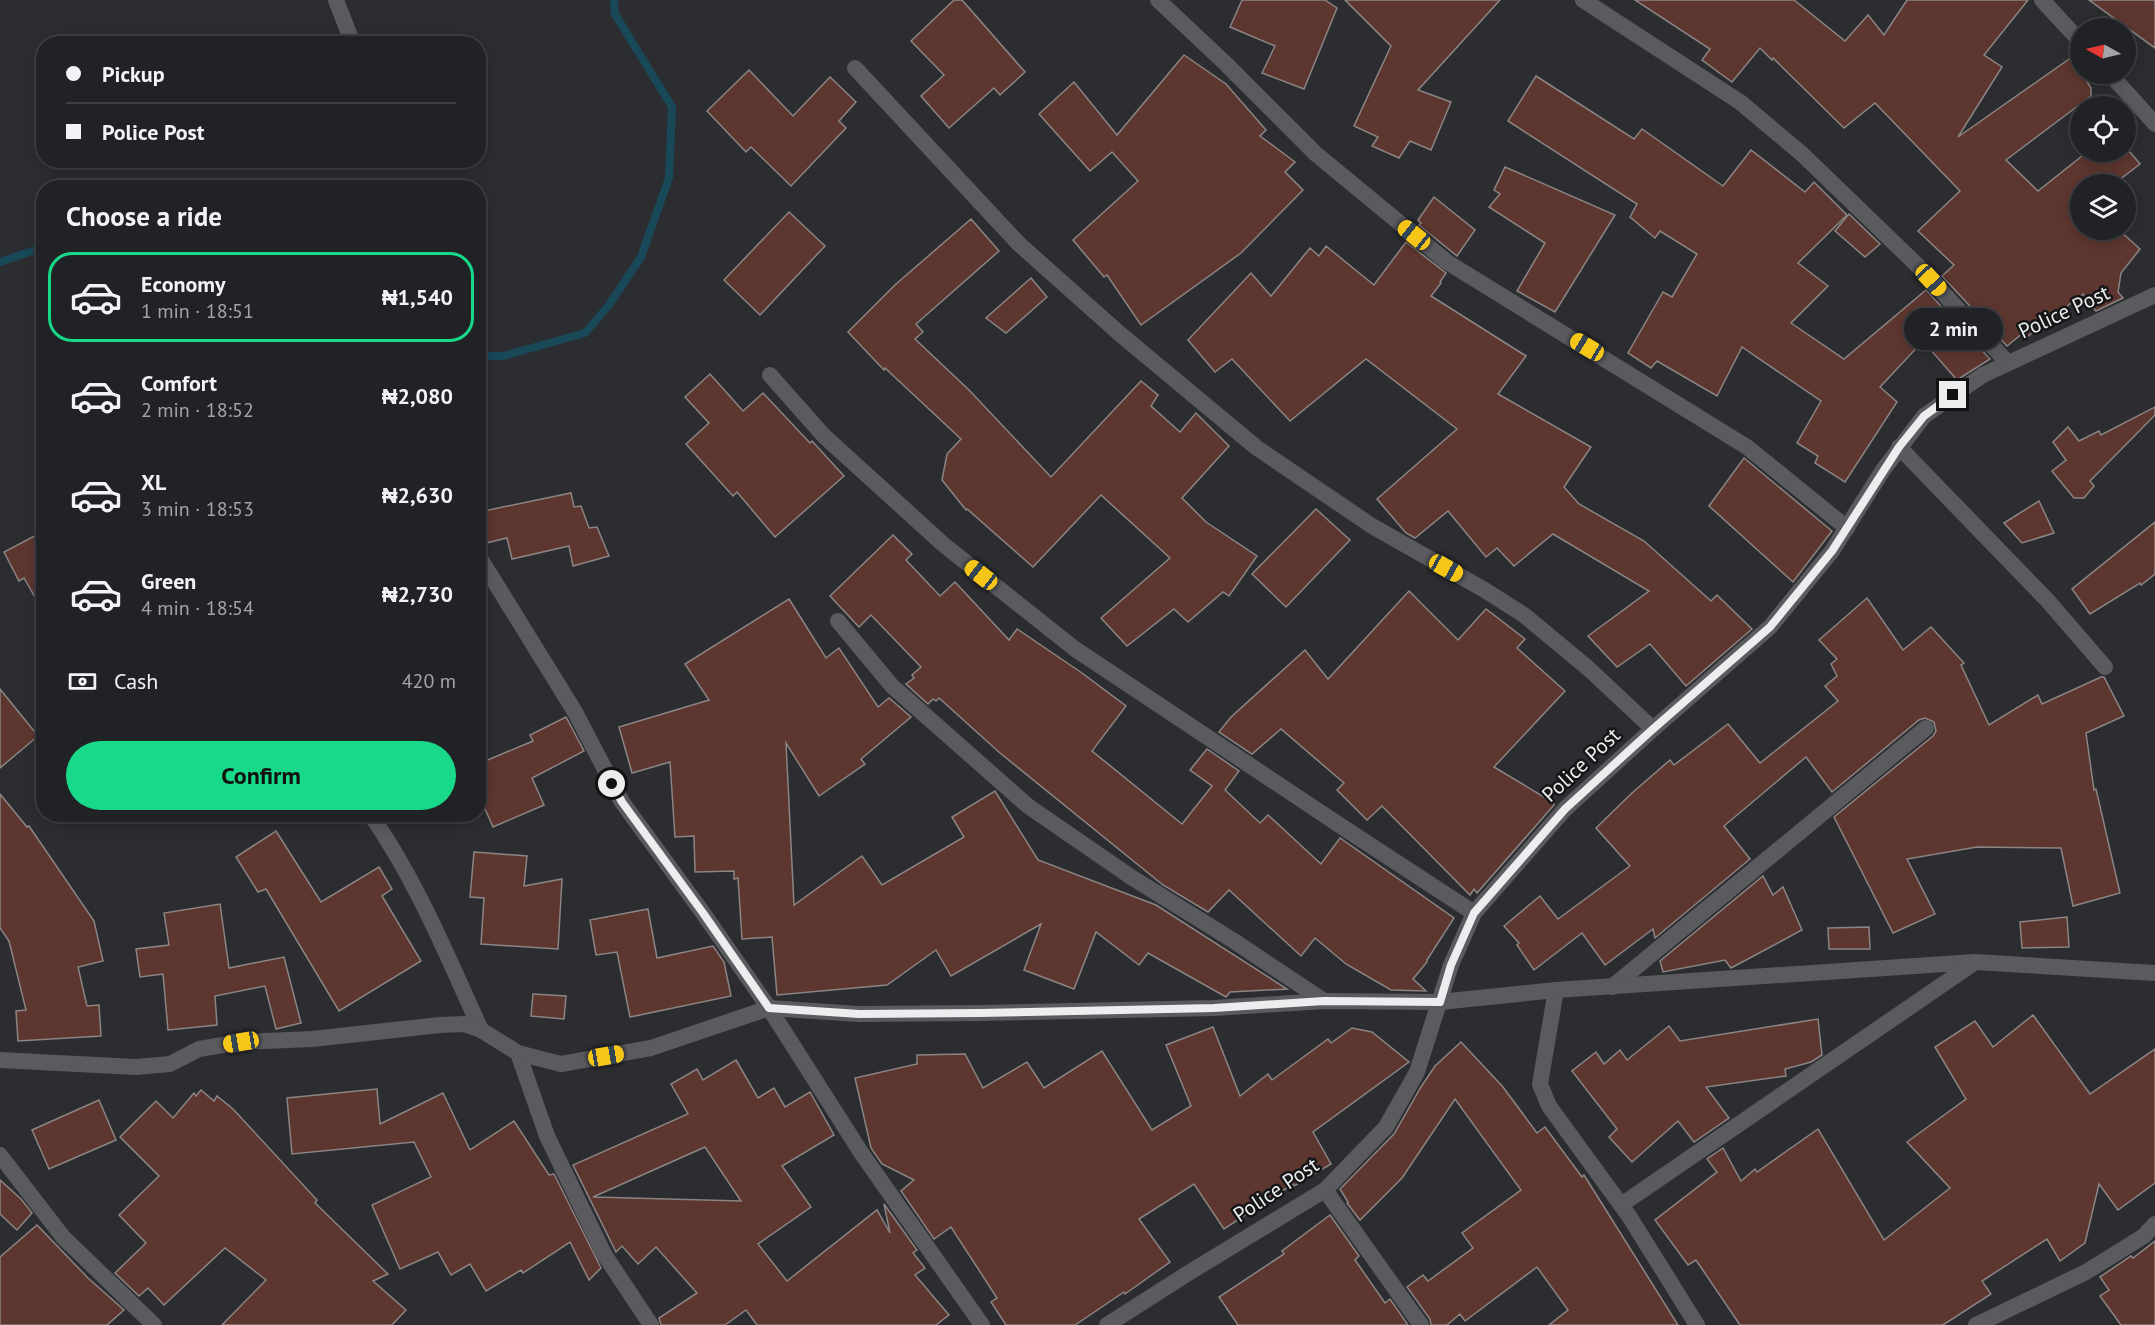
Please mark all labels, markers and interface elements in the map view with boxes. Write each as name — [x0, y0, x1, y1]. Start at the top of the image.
north arrow — [2070, 18, 2136, 84]
map controls — [2070, 18, 2136, 240]
text: Pickup — [102, 60, 165, 88]
button: locate — [2070, 96, 2136, 162]
text: Police Post — [102, 118, 204, 146]
button: layers — [2070, 174, 2136, 240]
text: Choose a ride — [66, 199, 222, 233]
car — [1394, 217, 1434, 253]
car — [1912, 261, 1950, 299]
icon: car — [69, 270, 123, 324]
text: Economy — [141, 270, 225, 298]
street label: Police Post — [2014, 279, 2114, 344]
text: ₦1,540 — [382, 283, 453, 311]
text: 1 min · 18:51 — [141, 298, 254, 324]
callout: 2 min — [1904, 308, 2002, 350]
text: 2 min — [1929, 316, 1978, 342]
car — [1567, 330, 1607, 364]
icon: car — [69, 369, 123, 423]
text: Comfort — [141, 369, 217, 397]
route end — [1939, 381, 1966, 408]
text: ₦2,080 — [382, 382, 453, 410]
text: 2 min · 18:52 — [141, 397, 254, 423]
icon: car — [69, 468, 123, 522]
text: XL — [141, 468, 166, 496]
text: ₦2,630 — [382, 481, 453, 509]
text: 3 min · 18:53 — [141, 496, 254, 522]
car — [1426, 551, 1466, 585]
car — [961, 557, 1001, 593]
icon: car — [69, 567, 123, 621]
text: Green — [141, 567, 196, 595]
text: ₦2,730 — [382, 580, 453, 608]
text: 4 min · 18:54 — [141, 595, 254, 621]
icon: cash — [66, 665, 99, 698]
text: Cash — [114, 667, 158, 695]
text: 420 m — [402, 668, 456, 694]
street label: Police Post — [1536, 722, 1626, 808]
button: Confirm — [66, 741, 456, 810]
route start — [598, 770, 625, 797]
car — [222, 1030, 260, 1054]
car — [587, 1044, 625, 1068]
street label: Police Post — [1228, 1151, 1324, 1228]

